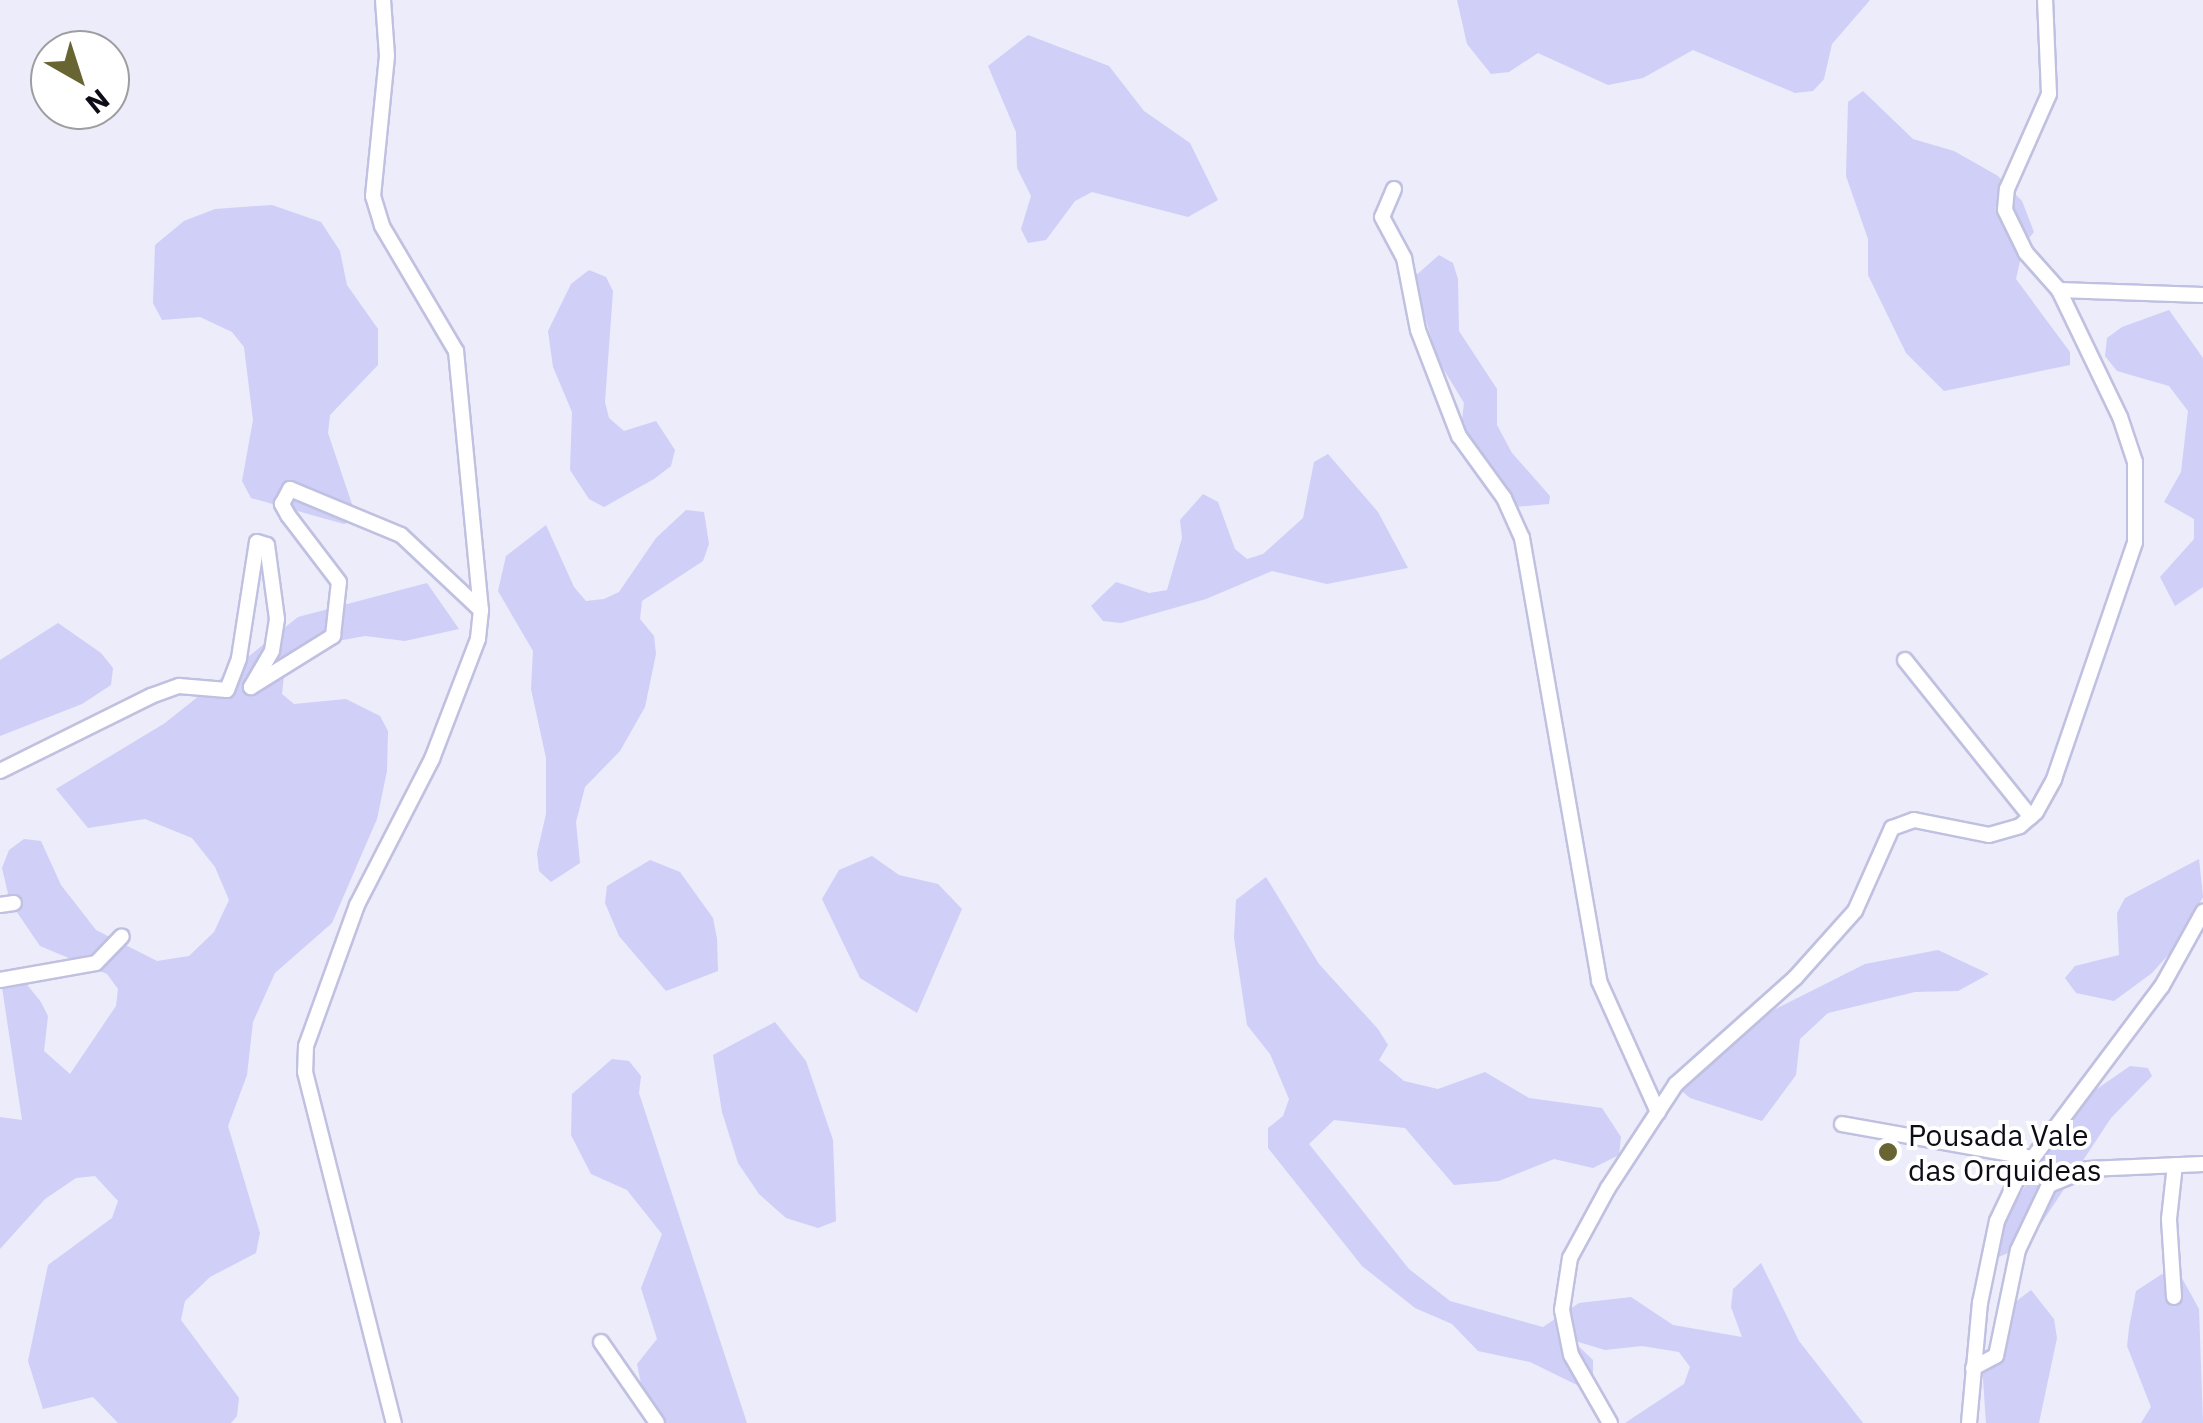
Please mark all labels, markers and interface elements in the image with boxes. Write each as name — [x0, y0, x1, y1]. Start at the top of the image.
north arrow — [30, 30, 130, 130]
text: N — [78, 81, 117, 123]
place label: Pousada Vale das Orquideas — [1908, 1117, 2102, 1188]
marker: Pousada Vale das Orquideas — [1877, 1141, 1899, 1163]

